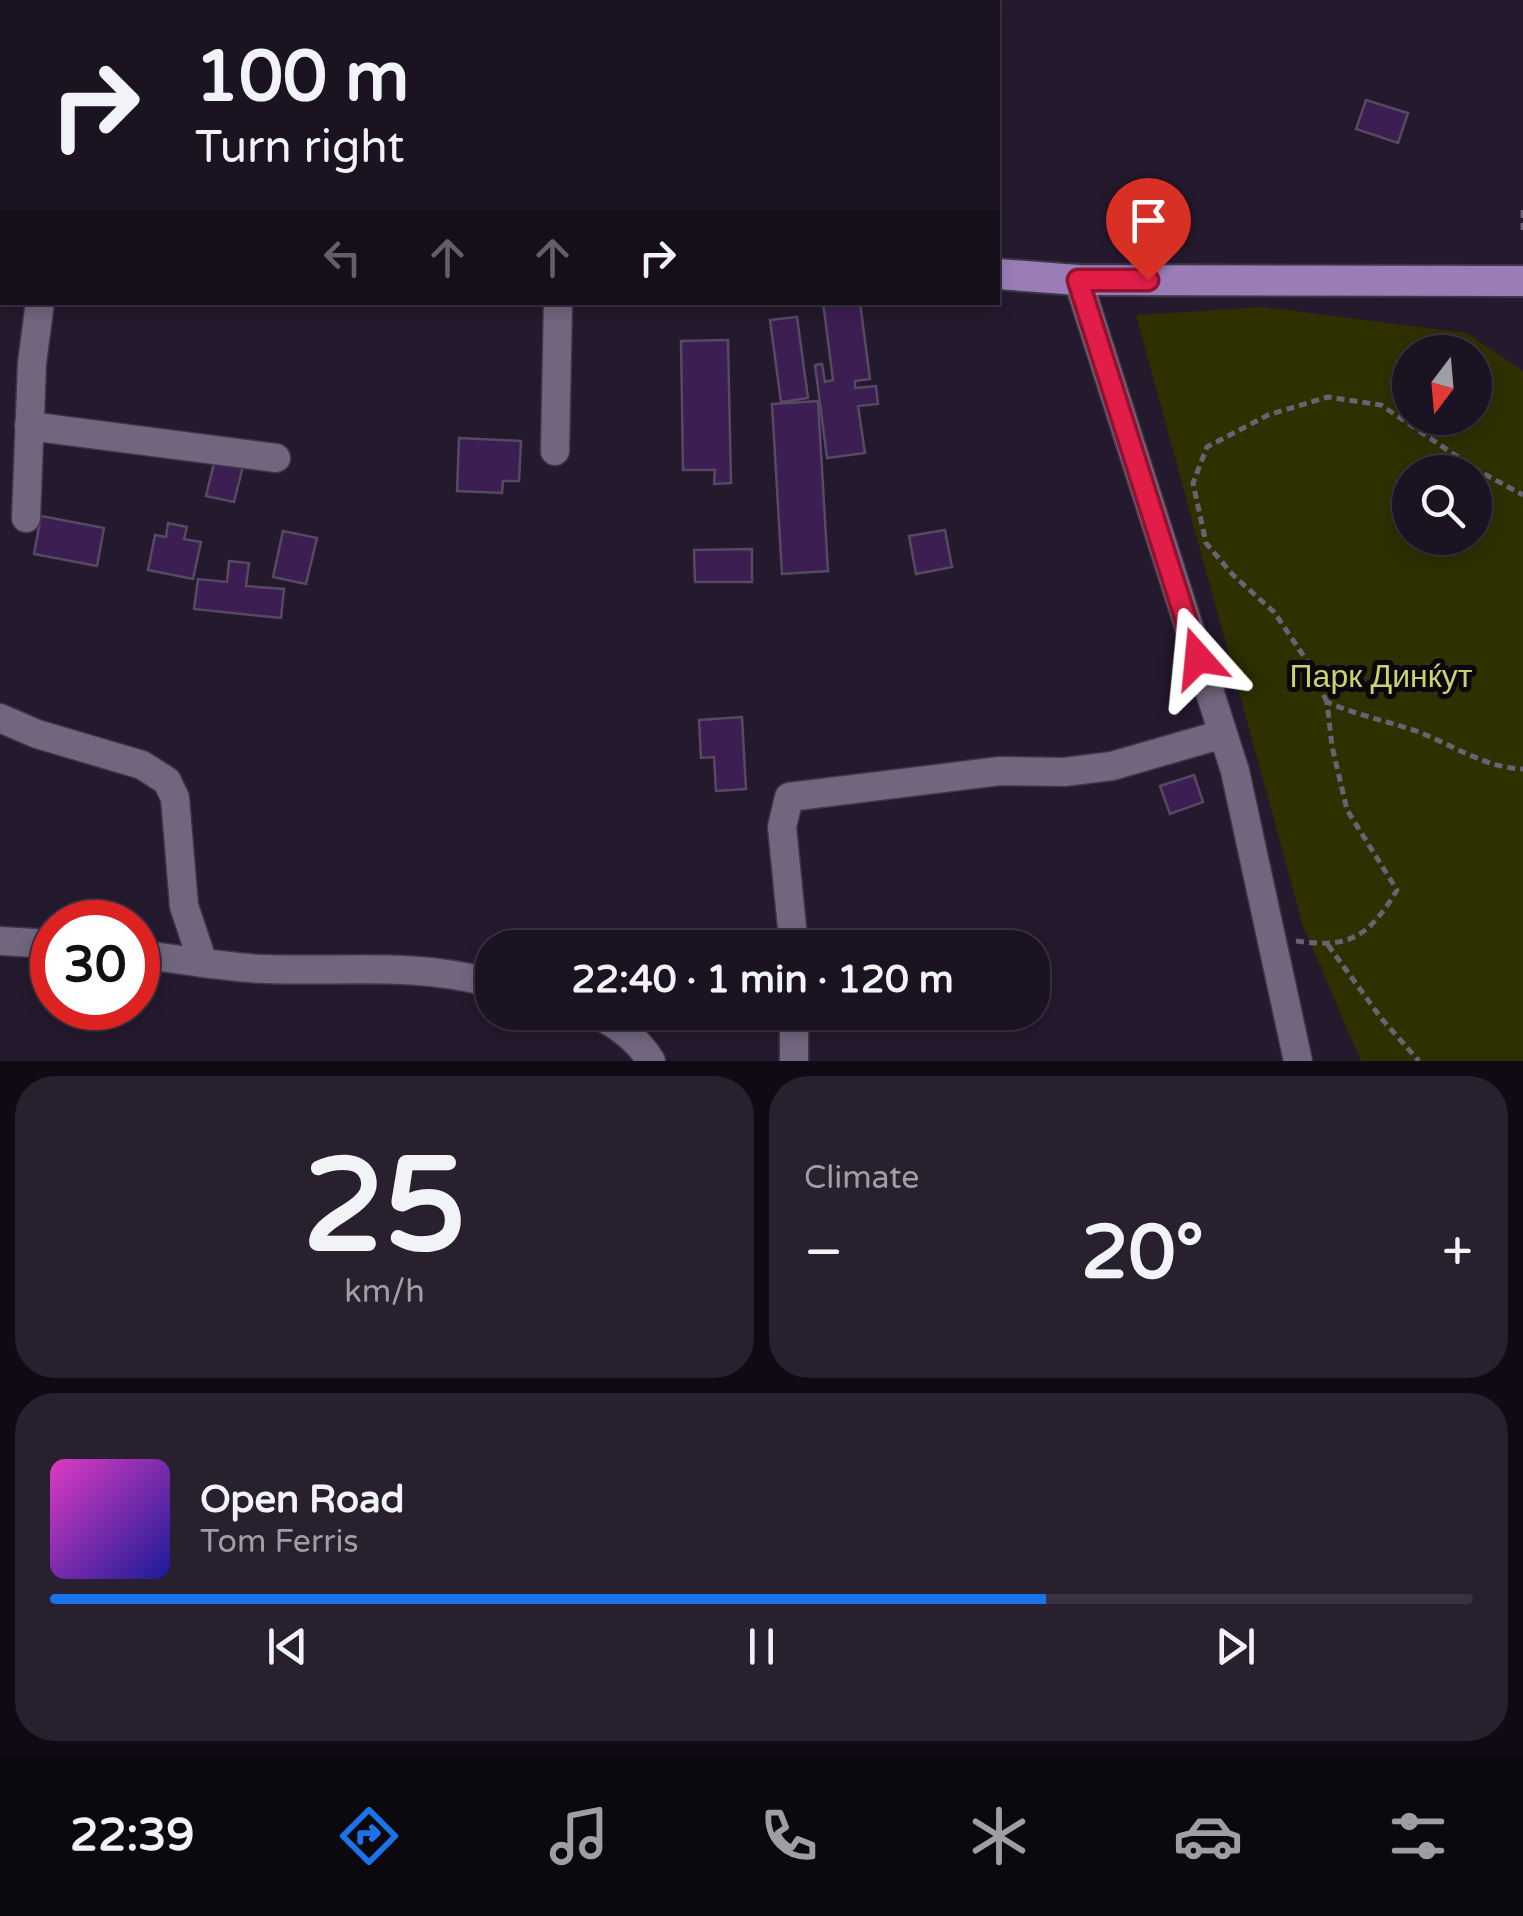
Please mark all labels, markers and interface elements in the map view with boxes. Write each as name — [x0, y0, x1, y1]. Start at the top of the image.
text: 100 m — [195, 36, 409, 120]
icon: right — [30, 40, 160, 170]
text: Turn right — [195, 121, 404, 175]
pin — [1106, 178, 1191, 281]
icon: arrive — [1121, 193, 1176, 248]
icon: left — [315, 230, 370, 285]
icon: ahead — [420, 230, 475, 285]
icon: ahead — [525, 230, 580, 285]
icon: right — [630, 230, 685, 285]
north arrow — [1392, 335, 1492, 435]
map controls — [1392, 335, 1492, 555]
button: search — [1392, 455, 1492, 555]
position arrow — [1146, 606, 1250, 710]
park label: Парк Динќут — [1290, 658, 1473, 696]
speed limit sign: 30 — [30, 900, 160, 1030]
text: 22:40 · 1 min · 120 m — [571, 957, 954, 1003]
text: 25 — [303, 1130, 466, 1286]
text: Climate — [804, 1159, 919, 1197]
text: 20° — [1081, 1208, 1204, 1298]
text: − — [804, 1220, 843, 1286]
text: + — [1442, 1220, 1473, 1286]
text: km/h — [344, 1273, 425, 1311]
text: Open Road — [200, 1477, 405, 1523]
text: Tom Ferris — [200, 1523, 359, 1561]
icon: previous — [260, 1619, 315, 1674]
icon: pause — [734, 1619, 789, 1674]
icon: next — [1208, 1619, 1263, 1674]
icon: directions — [334, 1801, 404, 1871]
icon: music — [544, 1801, 614, 1871]
icon: phone — [754, 1801, 824, 1871]
icon: climate — [964, 1801, 1034, 1871]
icon: car — [1173, 1801, 1243, 1871]
icon: filters — [1383, 1801, 1453, 1871]
text: 22:39 — [70, 1809, 195, 1863]

